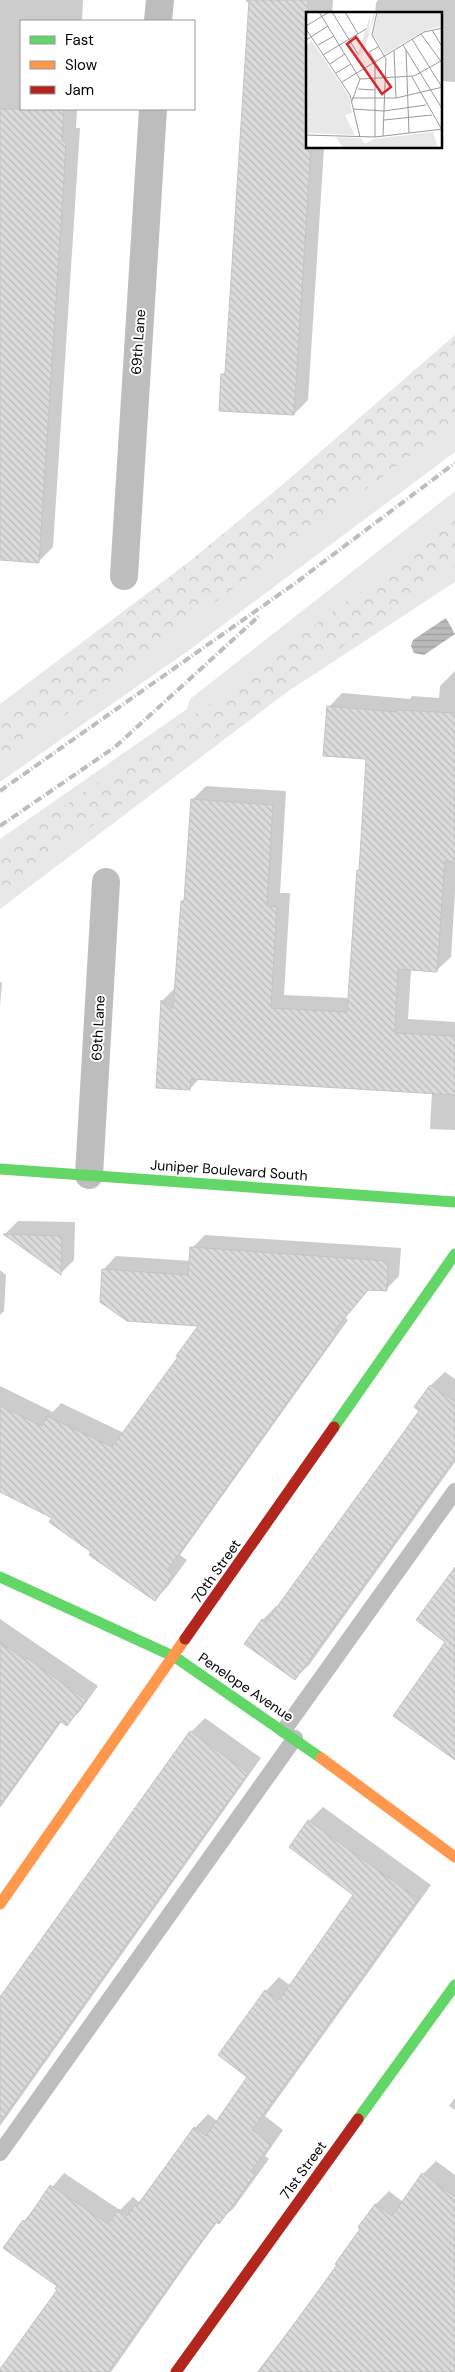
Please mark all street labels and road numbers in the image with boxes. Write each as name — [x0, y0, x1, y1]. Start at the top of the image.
street label: 69th Lane — [127, 309, 149, 375]
street label: 69th Lane — [87, 995, 109, 1061]
street label: Juniper Boulevard South — [150, 1156, 308, 1184]
street label: 70th Street — [187, 1536, 245, 1606]
street label: Penelope Avenue — [195, 1648, 297, 1726]
street label: 71st Street — [276, 2137, 330, 2203]

